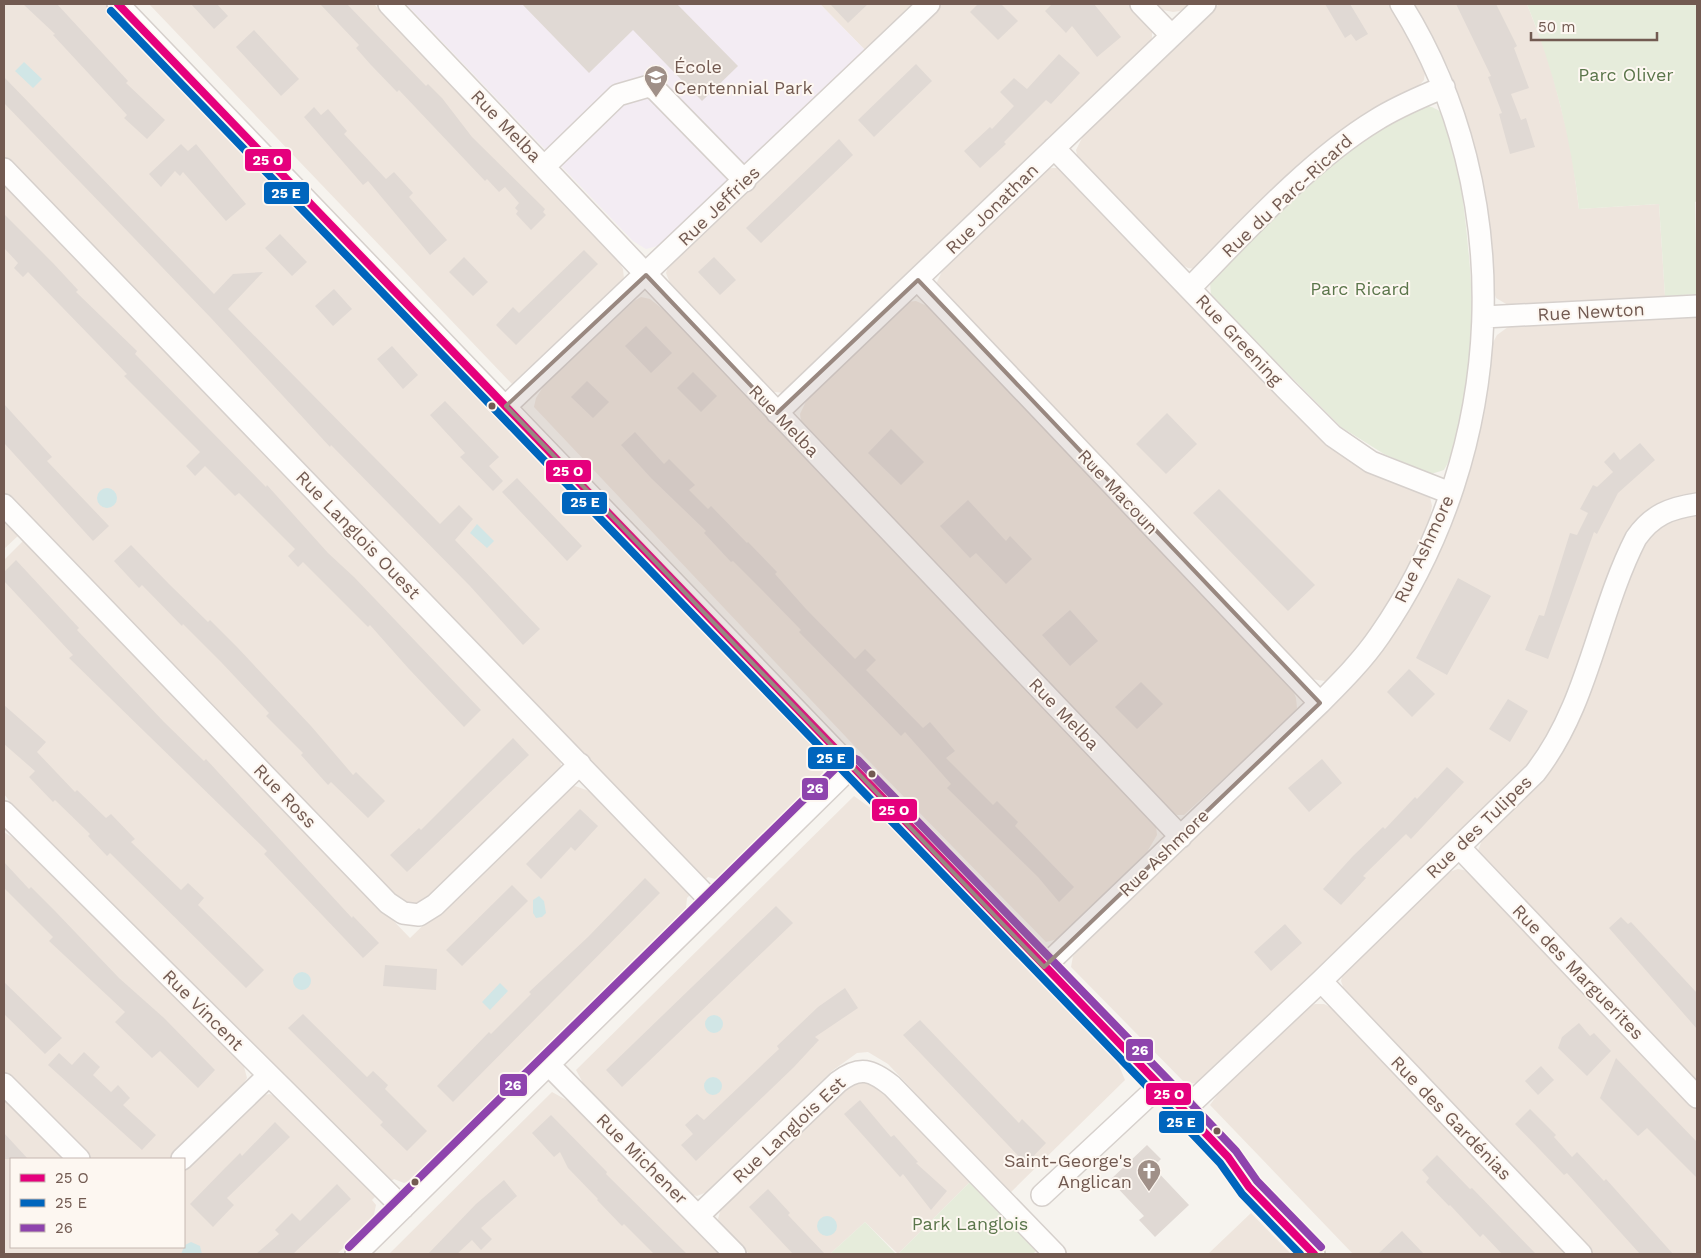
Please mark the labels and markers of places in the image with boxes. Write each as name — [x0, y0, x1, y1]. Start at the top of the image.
place label: École Centennial Park — [674, 56, 813, 98]
school or university icon: École Centennial Park — [643, 64, 669, 98]
unlabelled marker — [487, 401, 497, 411]
unlabelled marker — [867, 769, 877, 779]
unlabelled marker — [1212, 1126, 1222, 1136]
place label: Saint-George's Anglican — [1004, 1150, 1132, 1192]
church icon: Saint-George's Anglican — [1136, 1158, 1162, 1192]
unlabelled marker — [410, 1177, 420, 1187]

